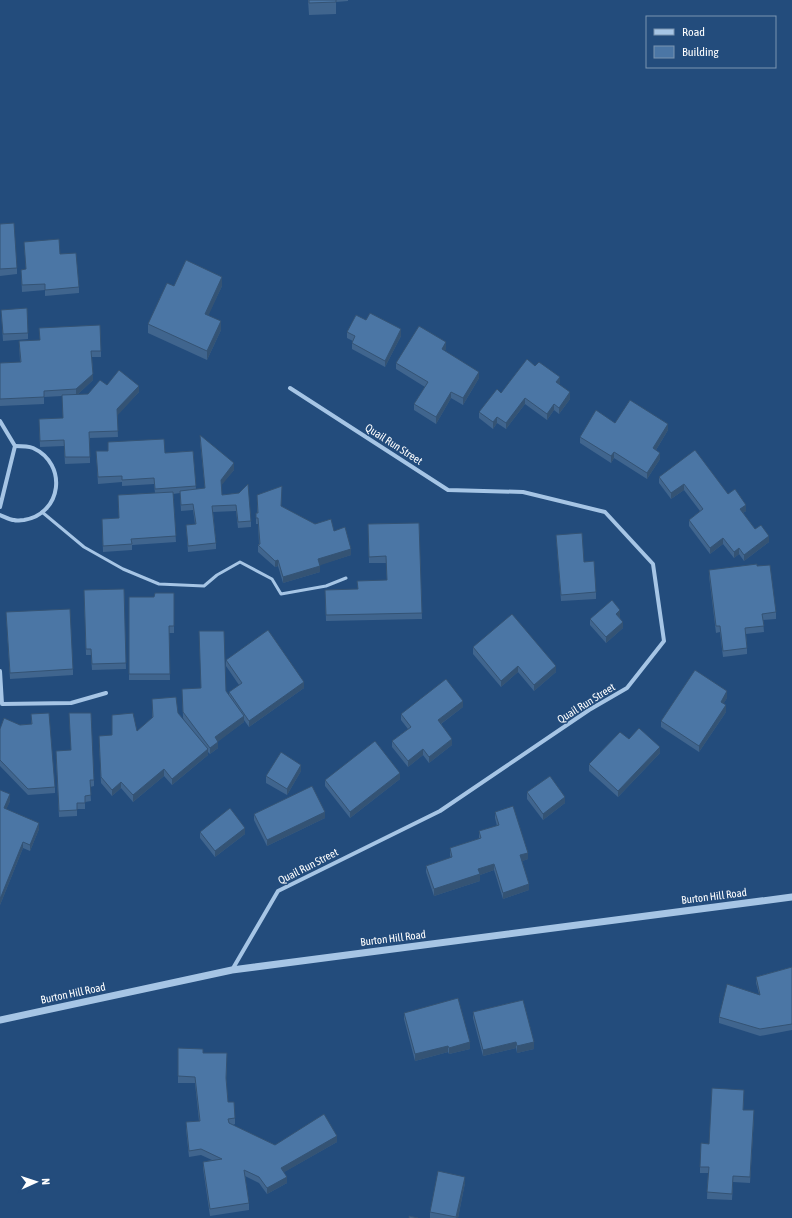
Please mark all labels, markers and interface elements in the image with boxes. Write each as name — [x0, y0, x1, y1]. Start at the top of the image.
legend — [646, 16, 776, 68]
text: Road — [682, 25, 705, 39]
text: Building — [682, 45, 720, 59]
street label: Quail Run Street — [363, 421, 425, 467]
street label: Quail Run Street — [555, 681, 617, 725]
street label: Quail Run Street — [276, 846, 340, 886]
street label: Burton Hill Road — [681, 886, 747, 906]
street label: Burton Hill Road — [360, 928, 426, 948]
street label: Burton Hill Road — [39, 980, 107, 1006]
north arrow — [16, 1162, 56, 1202]
text: N — [40, 1178, 52, 1185]

